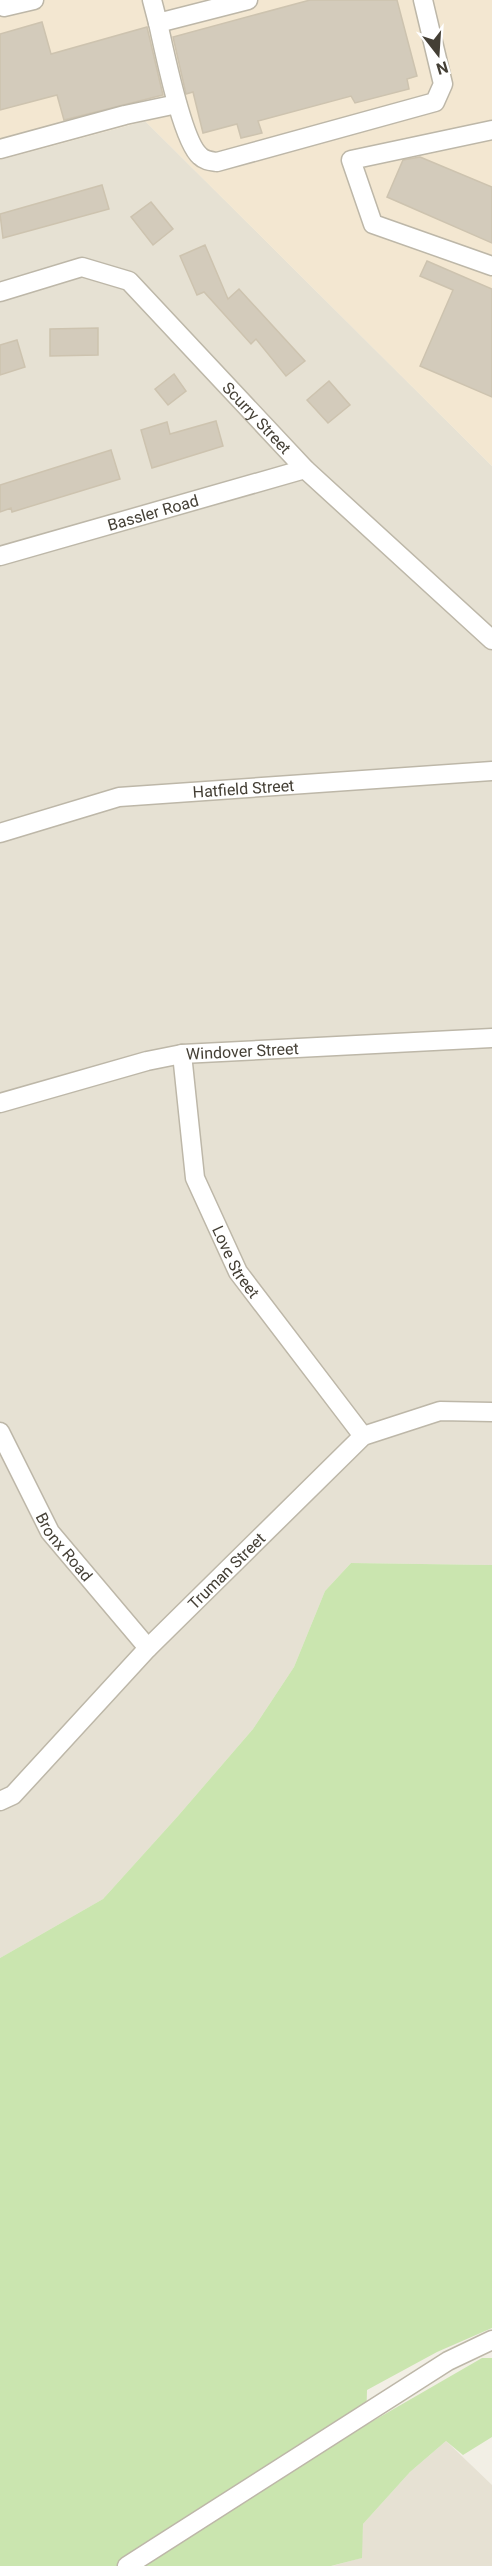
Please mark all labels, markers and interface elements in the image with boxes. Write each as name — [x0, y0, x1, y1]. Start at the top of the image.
north arrow — [408, 24, 468, 84]
text: N — [434, 57, 450, 79]
street label: Scurry Street — [219, 378, 295, 458]
street label: Bassler Road — [105, 490, 201, 534]
street label: Hatfield Street — [192, 775, 295, 801]
street label: Windover Street — [186, 1038, 299, 1063]
street label: Love Street — [209, 1223, 264, 1302]
street label: Bronx Road — [32, 1509, 97, 1585]
street label: Truman Street — [184, 1528, 269, 1613]

